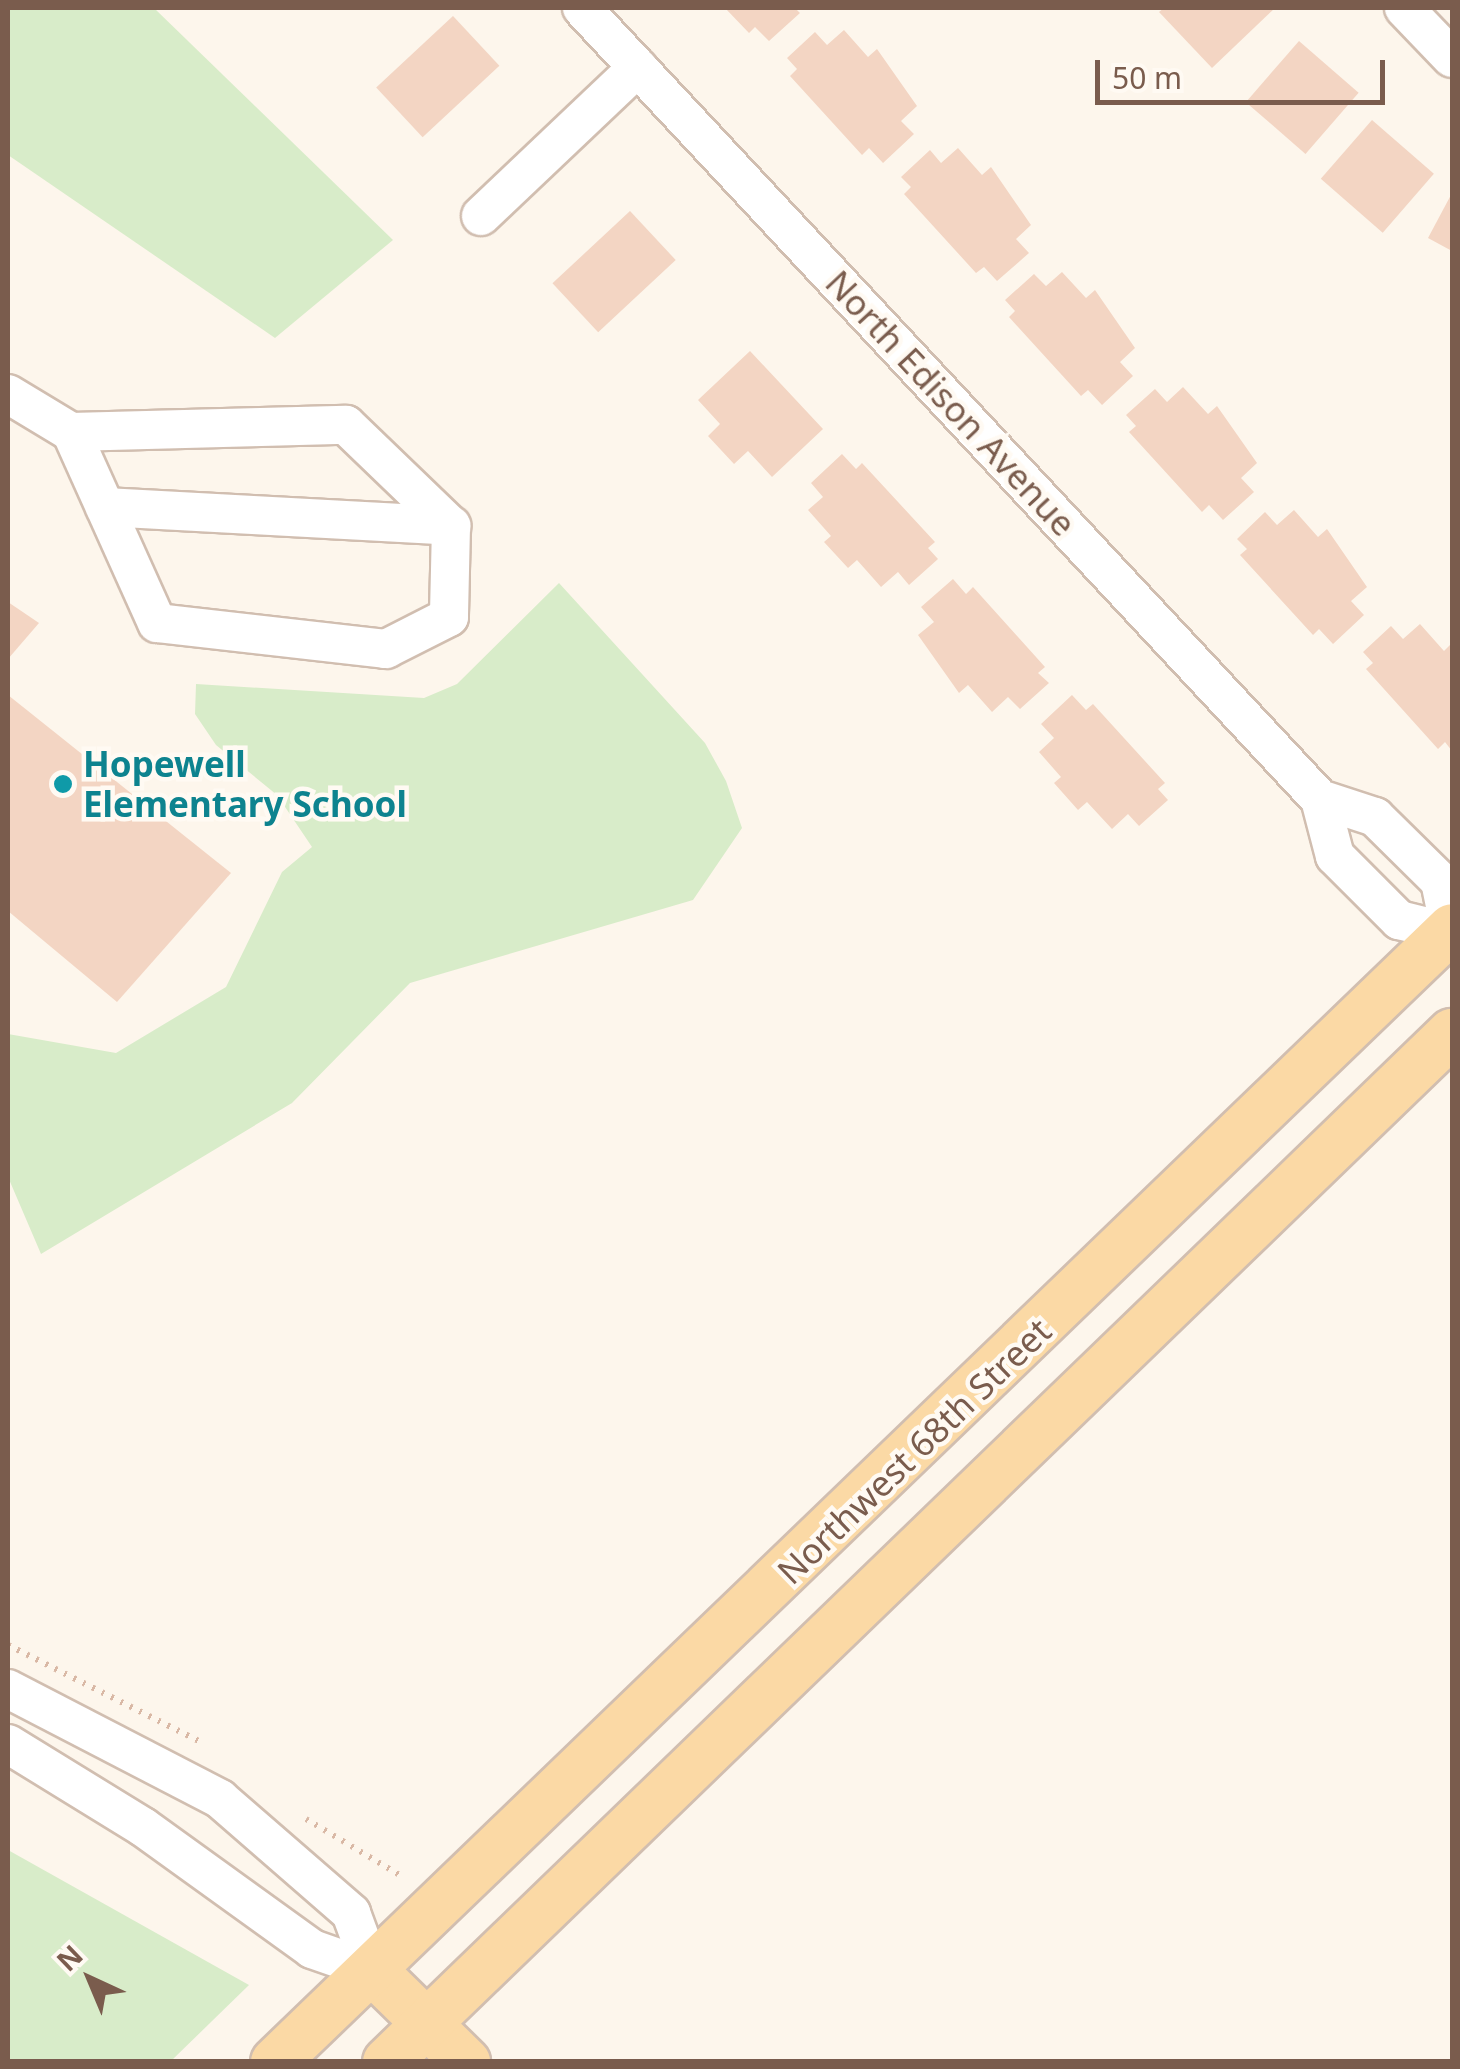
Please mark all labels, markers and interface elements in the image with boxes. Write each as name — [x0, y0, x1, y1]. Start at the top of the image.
scale bar — [1100, 40, 1390, 102]
text: 50 m — [1112, 57, 1182, 98]
street label: North Edison Avenue — [817, 262, 1085, 544]
place label: Hopewell Elementary School — [83, 743, 407, 825]
marker: Hopewell Elementary School — [52, 773, 74, 795]
street label: Northwest 68th Street — [769, 1310, 1059, 1592]
north arrow — [40, 1929, 140, 2029]
text: N — [48, 1936, 91, 1979]

